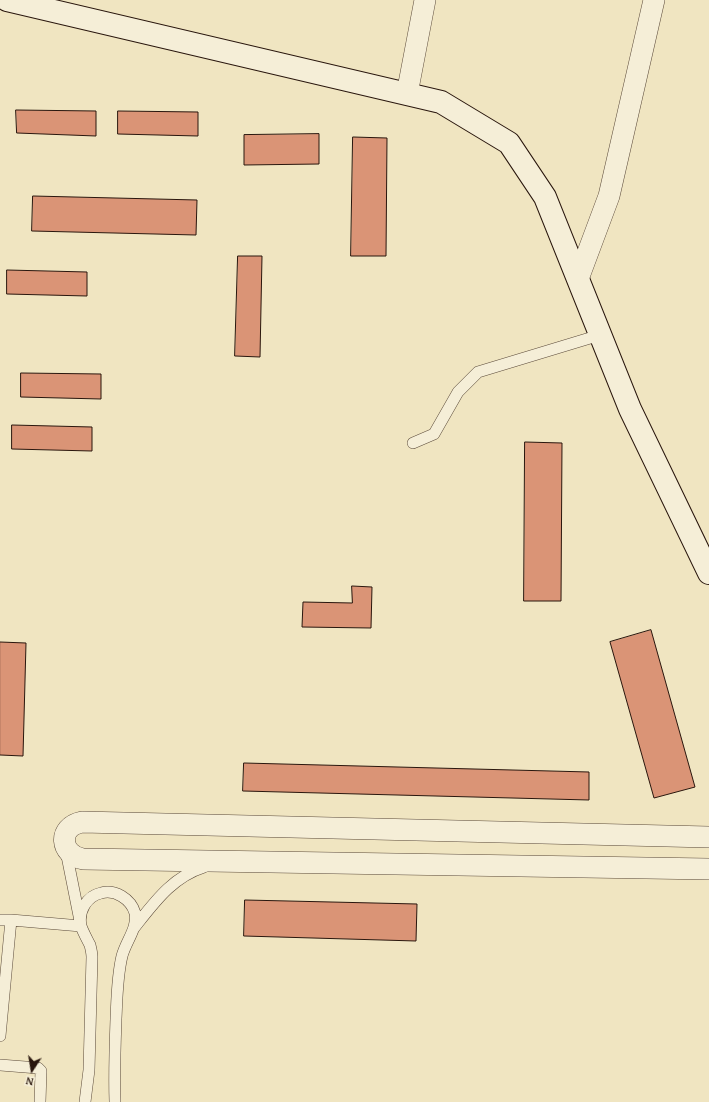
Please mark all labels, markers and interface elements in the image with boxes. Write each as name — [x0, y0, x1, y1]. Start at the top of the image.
north arrow — [12, 1050, 52, 1090]
text: N — [24, 1073, 35, 1090]

